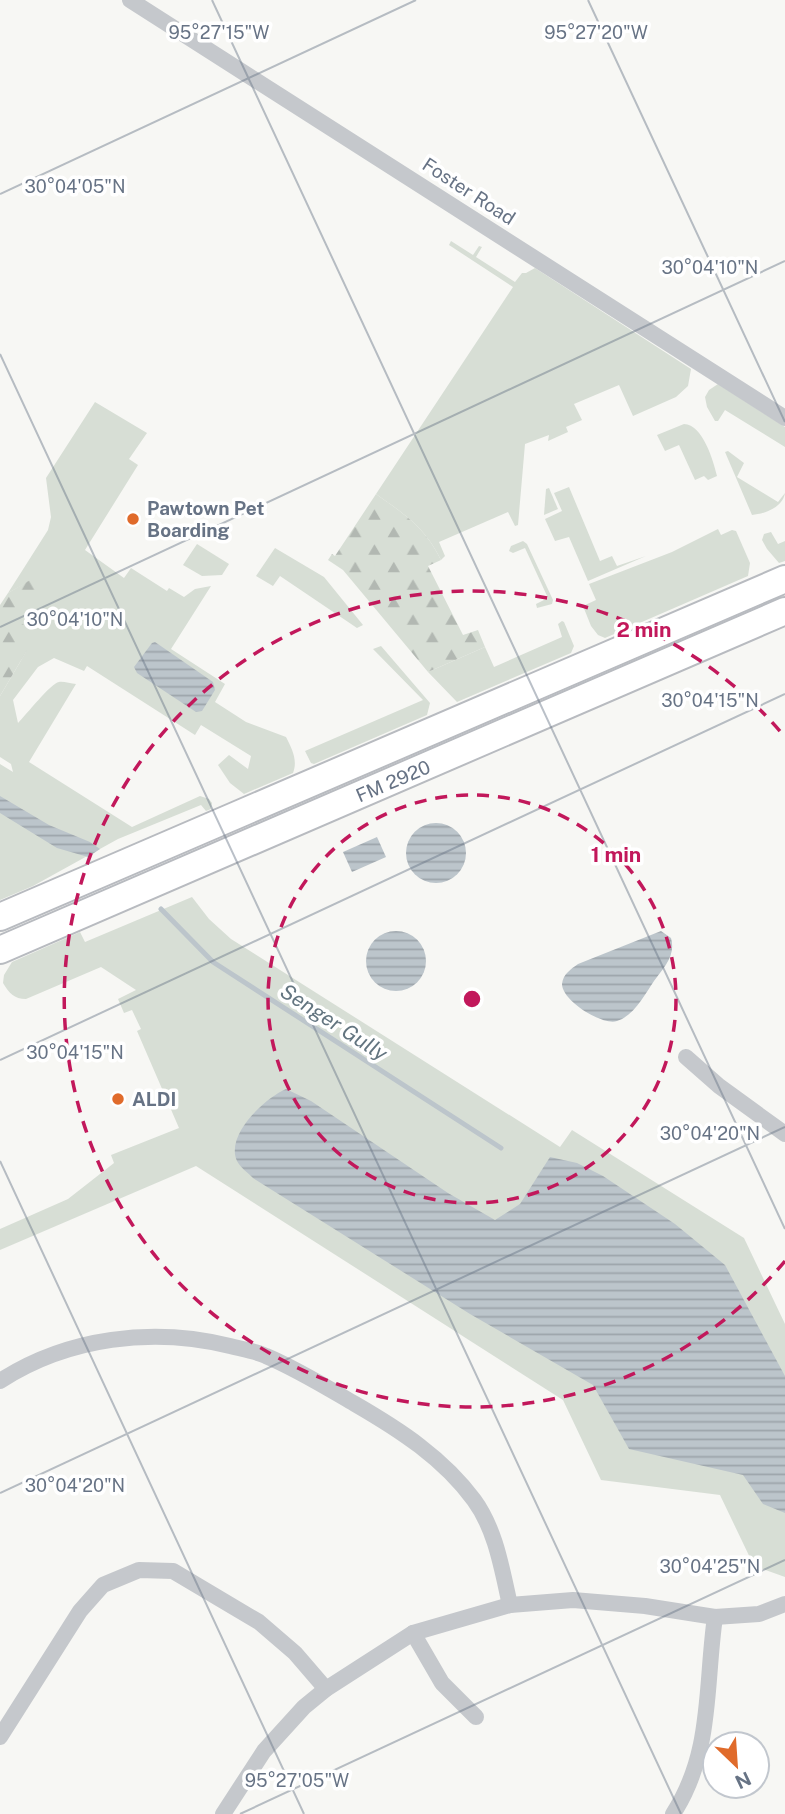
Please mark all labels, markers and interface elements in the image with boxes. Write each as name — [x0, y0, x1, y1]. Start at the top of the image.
text: 95°27'15"W — [169, 22, 269, 43]
text: 95°27'20"W — [544, 22, 648, 43]
street label: Foster Road — [419, 153, 519, 229]
text: 30°04'05"N — [24, 176, 126, 197]
text: 30°04'10"N — [662, 257, 758, 278]
place label: Pawtown Pet Boarding — [147, 497, 264, 541]
marker: Pawtown Pet Boarding — [125, 511, 141, 527]
text: 30°04'10"N — [27, 609, 123, 630]
text: 2 min — [616, 617, 672, 642]
text: 30°04'15"N — [661, 690, 759, 711]
street label: FM 2920 — [352, 755, 434, 807]
text: 1 min — [591, 842, 641, 867]
water label: Senger Gully — [276, 978, 392, 1066]
centre of rings — [460, 987, 484, 1011]
text: 30°04'15"N — [26, 1042, 124, 1063]
place label: ALDI — [132, 1088, 176, 1110]
marker: ALDI — [110, 1091, 126, 1107]
text: 30°04'20"N — [660, 1123, 760, 1144]
text: 30°04'20"N — [25, 1475, 125, 1496]
text: 30°04'25"N — [660, 1556, 760, 1577]
north arrow — [701, 1730, 771, 1800]
text: N — [732, 1767, 755, 1794]
text: 95°27'05"W — [245, 1770, 349, 1791]

